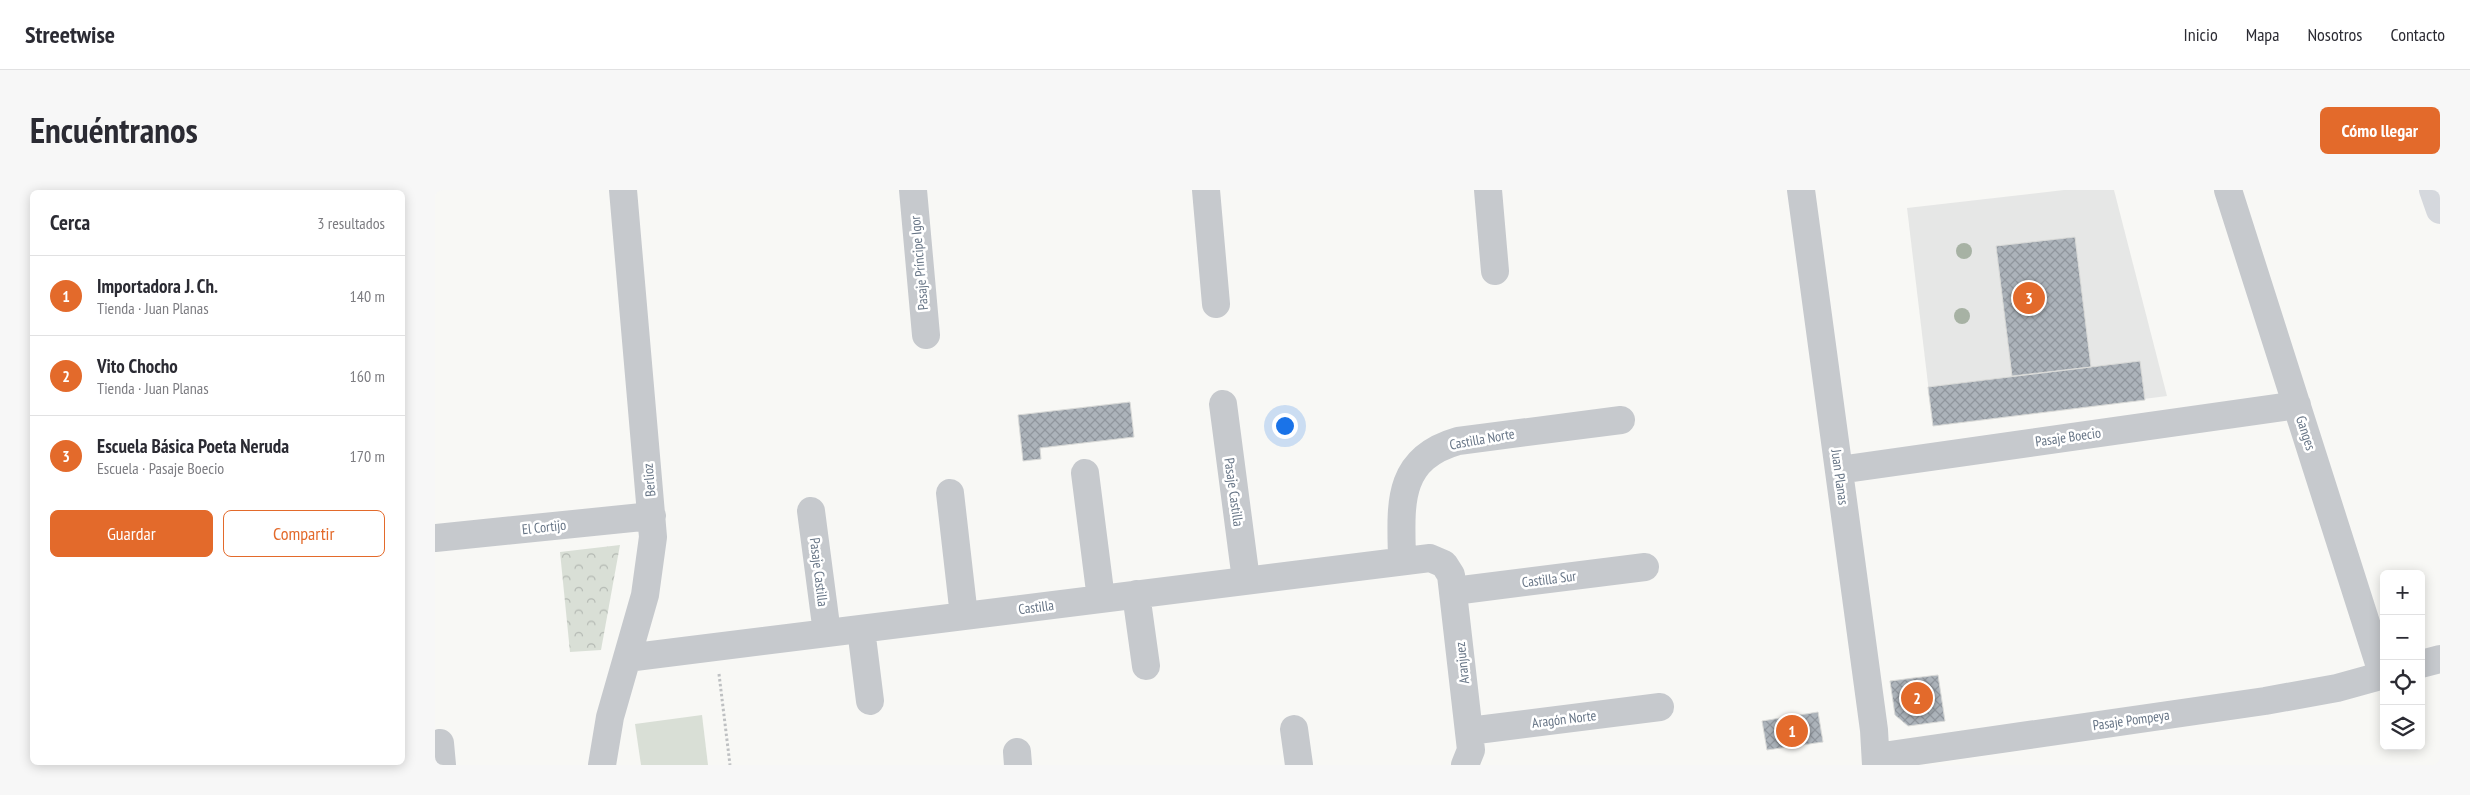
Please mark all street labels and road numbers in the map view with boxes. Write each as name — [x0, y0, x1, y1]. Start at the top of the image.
street label: Pasaje Príncipe Igor — [906, 215, 932, 311]
street label: Ganges — [2292, 413, 2320, 453]
street label: Pasaje Boecio — [2034, 423, 2102, 451]
street label: Castilla Norte — [1448, 424, 1516, 454]
street label: Juan Planas — [1827, 447, 1853, 506]
street label: Pasaje Castilla — [1220, 456, 1248, 528]
street label: Berlioz — [639, 463, 659, 497]
street label: El Cortijo — [521, 516, 567, 538]
street label: Pasaje Castilla — [806, 537, 832, 607]
street label: Castilla Sur — [1521, 567, 1577, 591]
street label: Castilla — [1017, 596, 1055, 618]
street label: Aranjuez — [1451, 641, 1473, 685]
street label: Aragón Norte — [1531, 706, 1597, 732]
street label: Pasaje Pompeya — [2092, 706, 2170, 734]

